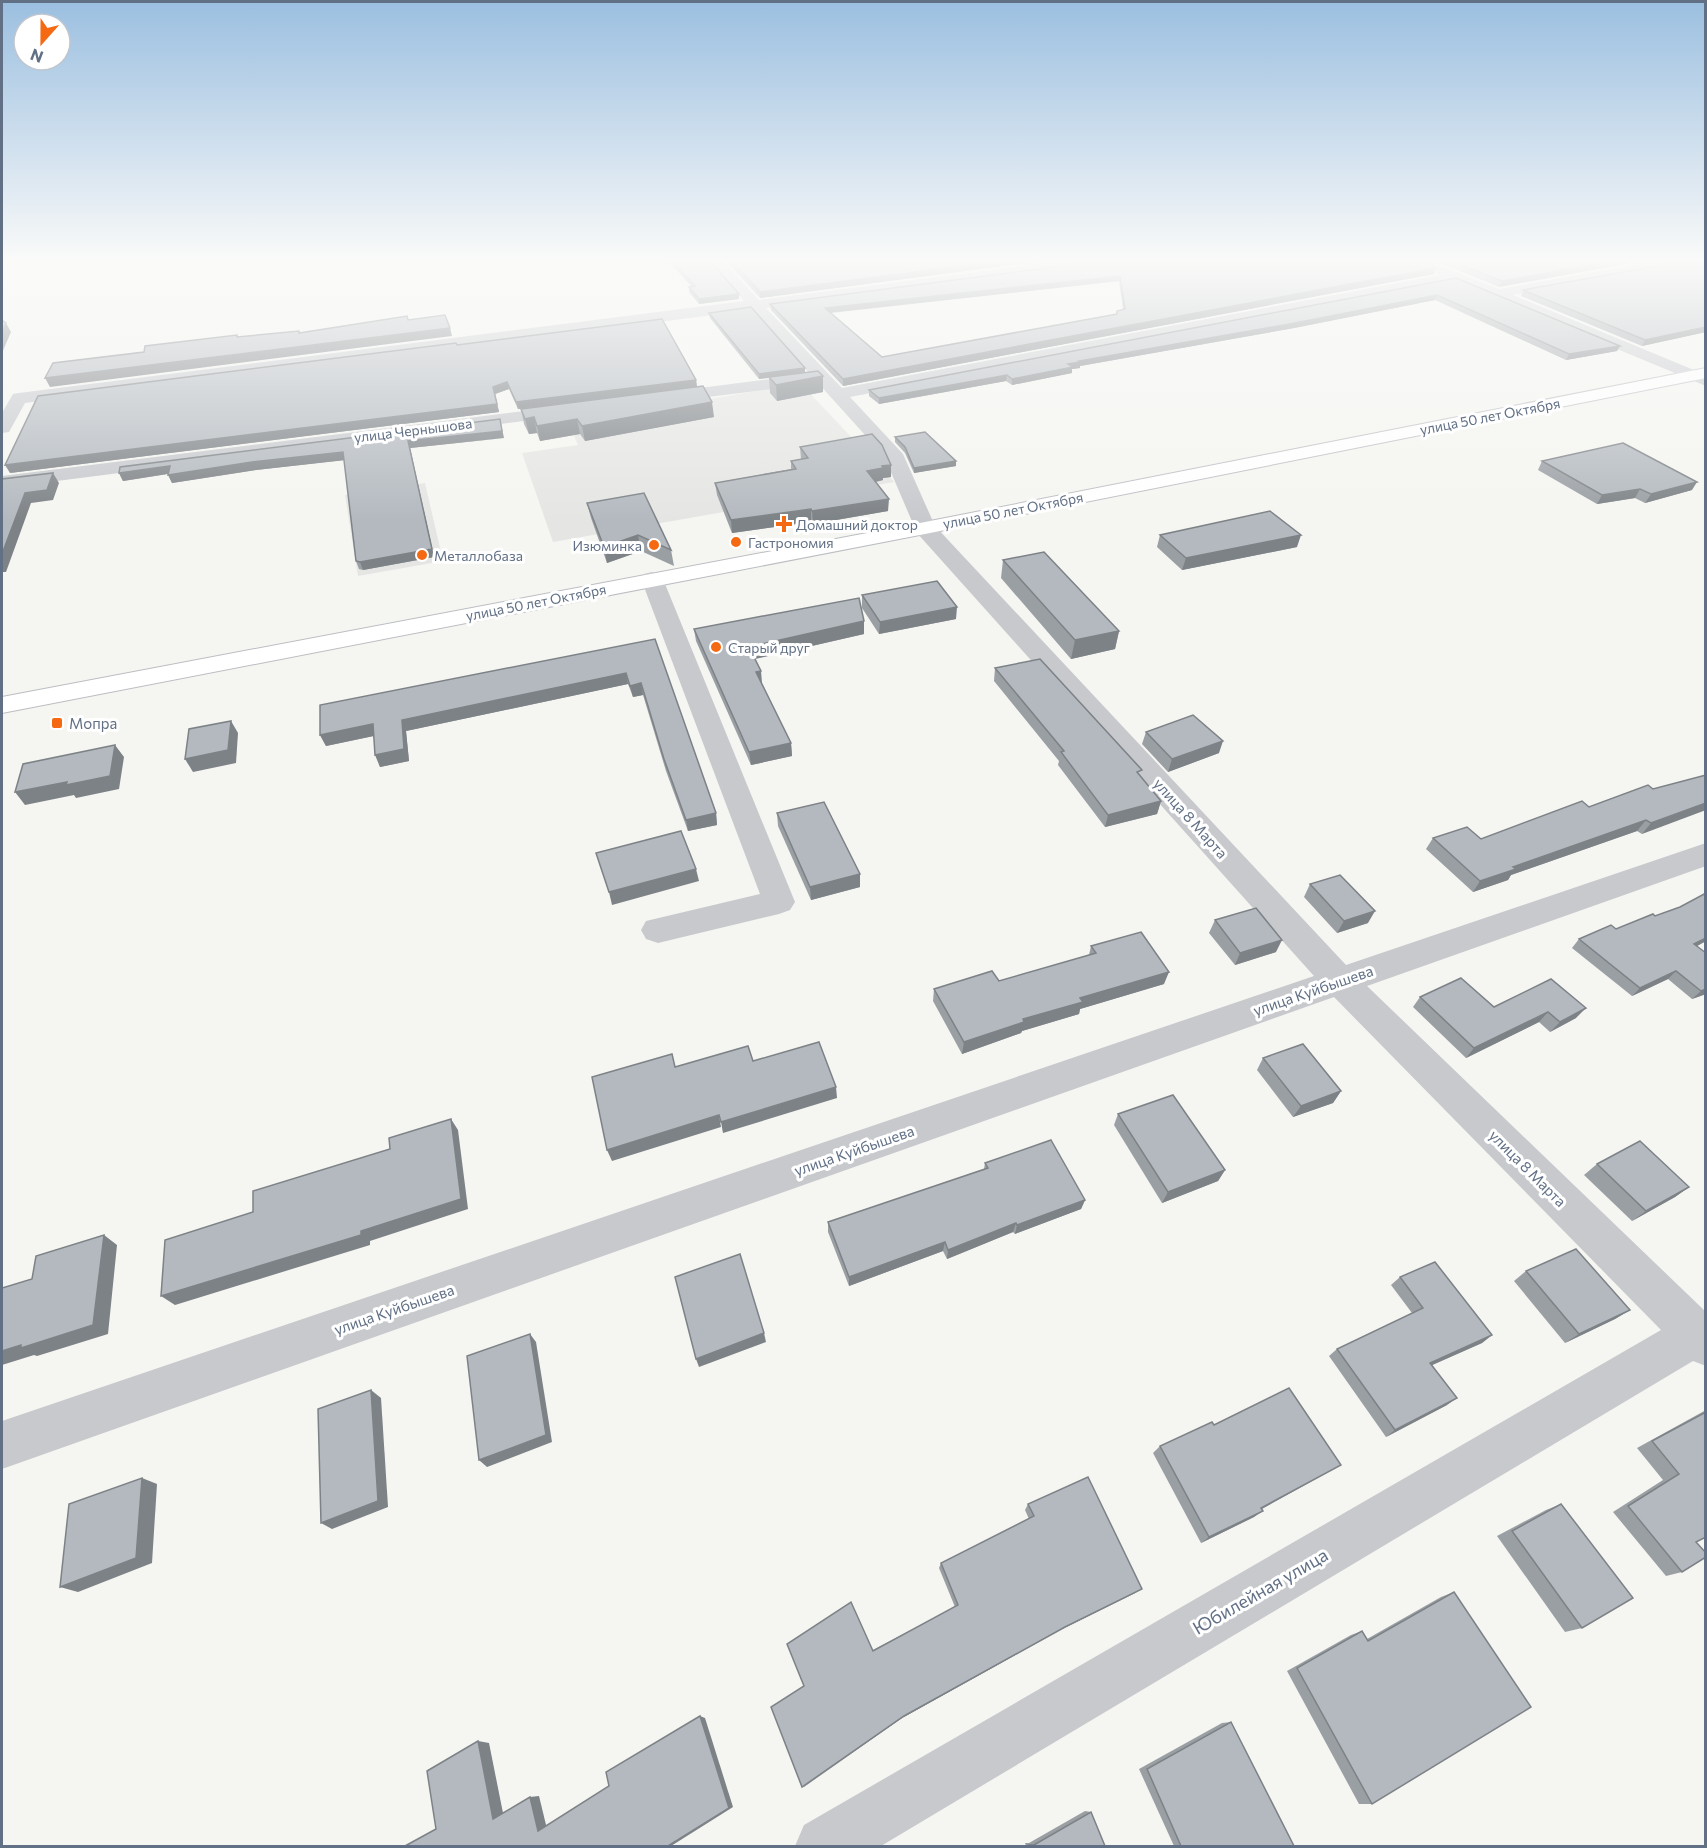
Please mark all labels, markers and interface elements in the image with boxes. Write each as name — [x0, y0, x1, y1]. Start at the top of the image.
north arrow — [12, 12, 72, 72]
text: N — [27, 45, 45, 67]
street label: улица 50 лет Октября — [1418, 394, 1562, 438]
street label: улица Чернышова — [353, 414, 473, 446]
street label: улица 50 лет Октября — [941, 488, 1085, 532]
place label: Домашний доктор — [796, 516, 918, 533]
marker: Домашний доктор — [777, 517, 791, 531]
place label: Гастрономия — [748, 534, 834, 551]
marker: Гастрономия — [729, 535, 743, 549]
place label: Изюминка — [573, 537, 642, 554]
marker: Изюминка — [647, 538, 661, 552]
place label: Металлобаза — [434, 547, 523, 564]
marker: Металлобаза — [415, 548, 429, 562]
street label: улица 50 лет Октября — [464, 580, 608, 624]
place label: Старый друг — [728, 639, 810, 656]
marker: Старый друг — [709, 640, 723, 654]
place label: Мопра — [69, 714, 117, 732]
marker: Мопра — [50, 716, 64, 730]
street label: улица 8 Марта — [1150, 774, 1232, 862]
street label: улица Куйбышева — [1251, 961, 1375, 1019]
street label: улица Куйбышева — [792, 1121, 916, 1179]
street label: улица 8 Марта — [1486, 1126, 1570, 1210]
street label: улица Куйбышева — [332, 1280, 456, 1338]
street label: Юбилейная улица — [1188, 1543, 1332, 1639]

